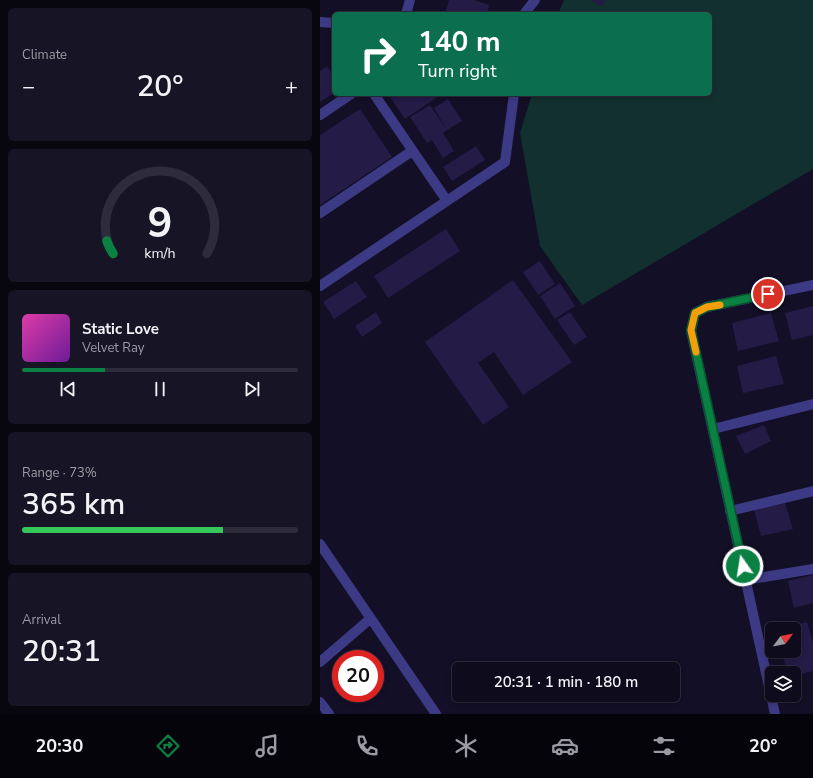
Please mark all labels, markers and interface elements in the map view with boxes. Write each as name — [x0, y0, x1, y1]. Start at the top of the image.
text: 140 m — [418, 23, 501, 61]
icon: right — [352, 28, 404, 80]
text: Climate — [22, 46, 67, 64]
text: Turn right — [418, 59, 497, 83]
text: 20° — [136, 66, 184, 107]
text: − — [22, 72, 35, 102]
text: + — [285, 72, 298, 102]
text: 9 — [148, 195, 172, 252]
text: km/h — [144, 243, 176, 262]
pin — [751, 277, 785, 311]
icon: arrive — [757, 283, 779, 305]
text: Static Love — [82, 319, 159, 339]
text: Velvet Ray — [82, 339, 144, 357]
icon: previous — [57, 378, 79, 400]
icon: pause — [149, 378, 171, 400]
icon: next — [241, 378, 263, 400]
text: Range · 73% — [22, 464, 97, 482]
text: 365 km — [22, 484, 125, 525]
position arrow — [722, 545, 764, 587]
text: Arrival — [22, 611, 61, 629]
north arrow — [765, 622, 801, 658]
map controls — [765, 622, 801, 702]
text: 20:31 — [22, 631, 101, 672]
speed limit sign: 20 — [332, 650, 384, 702]
button: layers — [765, 666, 801, 702]
text: 20:31 · 1 min · 180 m — [494, 672, 638, 692]
icon: directions — [154, 732, 182, 760]
icon: music — [253, 732, 281, 760]
icon: phone — [353, 732, 381, 760]
icon: climate — [452, 732, 480, 760]
icon: car — [551, 732, 579, 760]
icon: filters — [650, 732, 678, 760]
text: 20:30 — [36, 734, 83, 758]
text: 20° — [749, 734, 777, 758]

